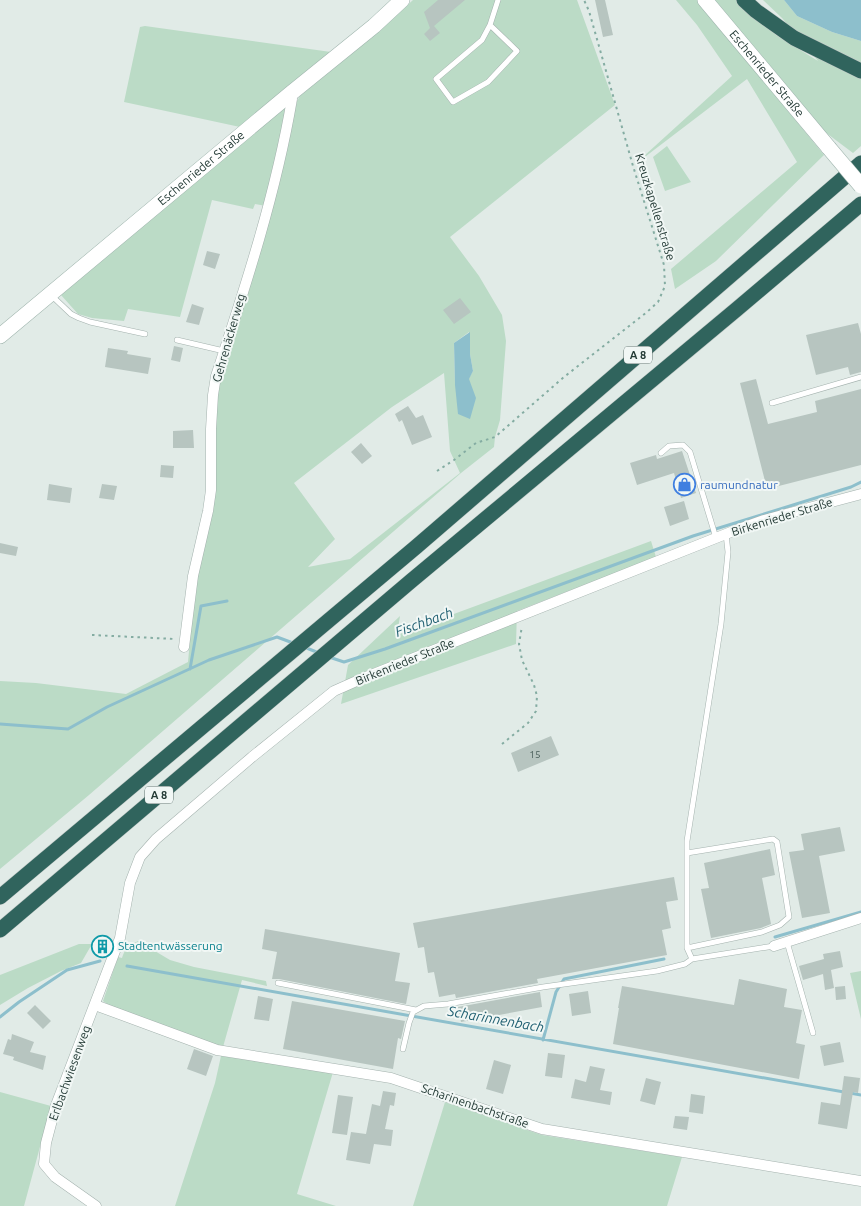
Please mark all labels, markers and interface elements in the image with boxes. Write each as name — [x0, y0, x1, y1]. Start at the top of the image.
street label: Eschenrieder Straße — [727, 27, 807, 119]
street label: Eschenrieder Straße — [155, 128, 247, 208]
street label: Kreuzkapellenstraße — [633, 152, 678, 262]
street label: Gehrenäckerweg — [210, 292, 247, 384]
road number: A 8 — [624, 346, 652, 364]
shop icon: raumundnatur — [672, 473, 696, 497]
place label: raumundnatur — [700, 478, 778, 491]
street label: Birkenrieder Straße — [730, 495, 834, 538]
water label: Fischbach — [393, 604, 455, 640]
street label: Birkenrieder Straße — [354, 636, 456, 687]
house number: 15 — [529, 749, 541, 760]
road number: A 8 — [145, 786, 173, 804]
building icon: Stadtentwässerung — [90, 934, 114, 958]
place label: Stadtentwässerung — [118, 939, 223, 952]
water label: Scharinnenbach — [446, 1002, 545, 1035]
street label: Erlbachwiesenweg — [46, 1023, 93, 1122]
street label: Scharinenbachstraße — [420, 1081, 531, 1130]

